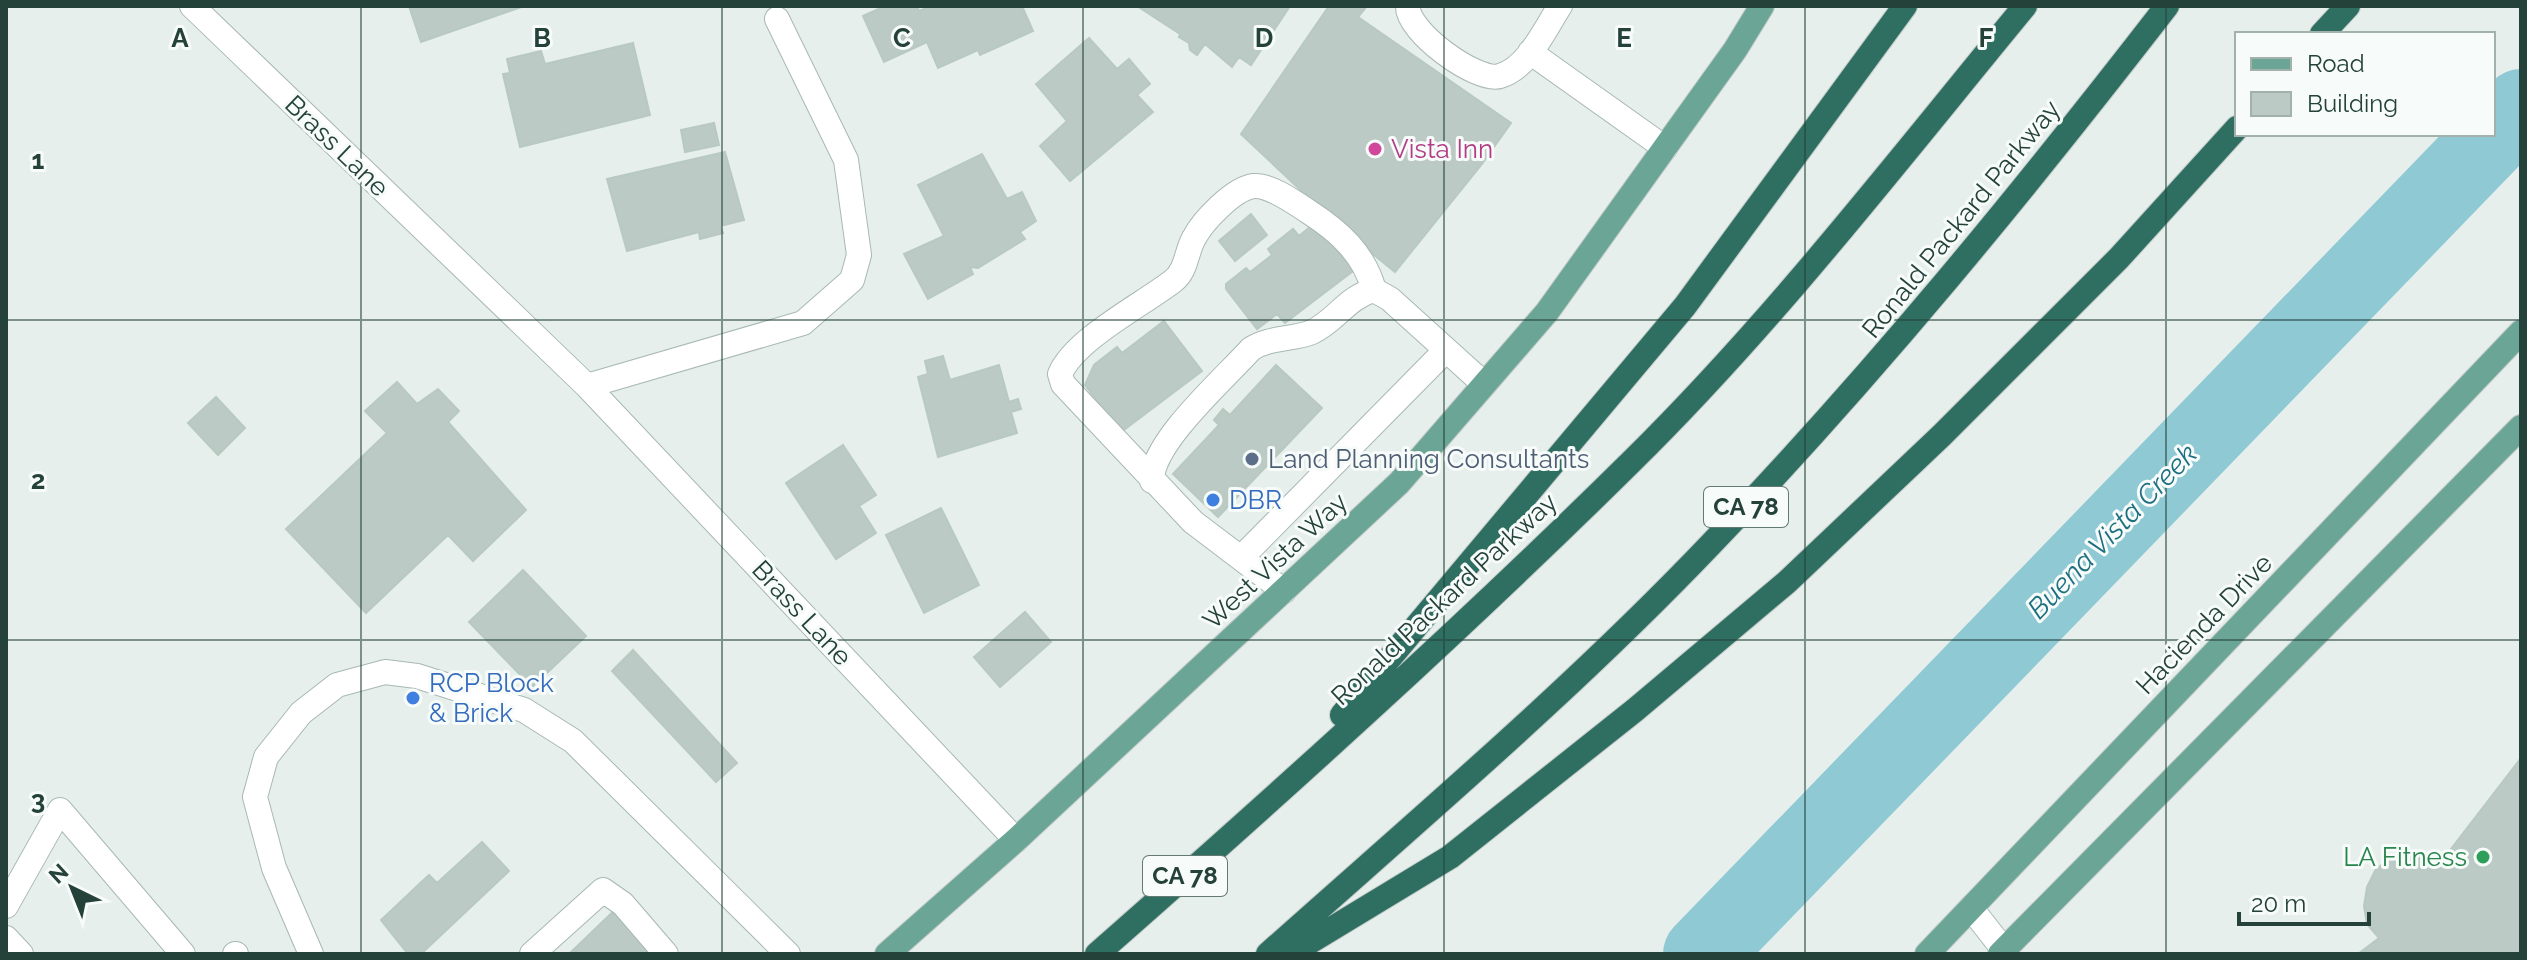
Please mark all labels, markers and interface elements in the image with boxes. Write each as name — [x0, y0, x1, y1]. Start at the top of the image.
text: A — [171, 23, 189, 53]
text: B — [533, 23, 551, 53]
text: C — [893, 23, 911, 53]
text: D — [1255, 23, 1273, 53]
text: E — [1616, 23, 1632, 53]
text: F — [1979, 23, 1994, 53]
legend — [2235, 32, 2495, 136]
text: Road — [2307, 49, 2365, 78]
street label: Brass Lane — [279, 89, 395, 203]
text: Building — [2307, 89, 2398, 118]
street label: Ronald Packard Parkway — [1856, 94, 2066, 344]
place label: Vista Inn — [1391, 134, 1493, 164]
marker: Vista Inn — [1366, 140, 1384, 158]
text: 1 — [32, 145, 45, 175]
water label: Buena Vista Creek — [2021, 437, 2204, 625]
place label: Land Planning Consultants — [1268, 444, 1589, 474]
marker: Land Planning Consultants — [1243, 450, 1261, 468]
text: 2 — [31, 465, 45, 495]
place label: DBR — [1229, 485, 1282, 515]
street label: West Vista Way — [1197, 487, 1353, 635]
street label: Ronald Packard Parkway — [1325, 487, 1563, 711]
road number: CA 78 — [1704, 487, 1788, 527]
marker: DBR — [1204, 491, 1222, 509]
street label: Hacienda Drive — [2130, 548, 2278, 700]
street label: Brass Lane — [746, 554, 858, 672]
place label: RCP Block & Brick — [429, 668, 554, 728]
marker: RCP Block & Brick — [404, 689, 422, 707]
text: 3 — [31, 785, 45, 815]
place label: LA Fitness — [2343, 842, 2467, 872]
north arrow — [32, 848, 112, 928]
marker: LA Fitness — [2474, 848, 2492, 866]
road number: CA 78 — [1143, 856, 1227, 896]
text: N — [43, 858, 73, 889]
scale bar — [2239, 876, 2369, 926]
text: 20 m — [2251, 889, 2306, 918]

